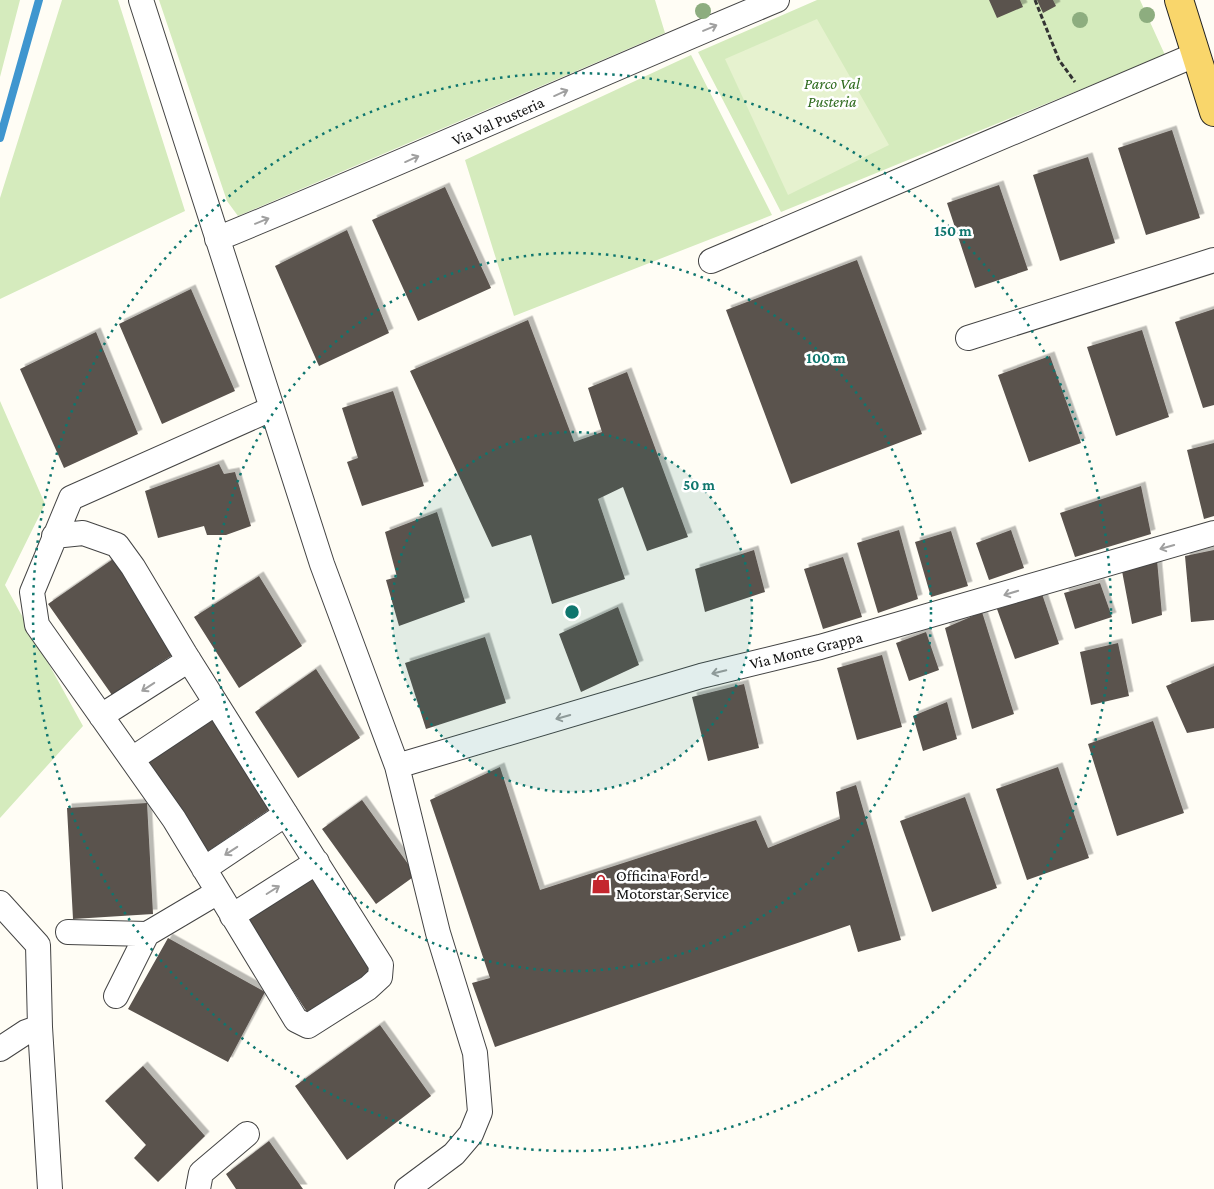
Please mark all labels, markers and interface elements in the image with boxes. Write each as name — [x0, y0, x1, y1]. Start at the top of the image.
one-way arrow — [702, 23, 717, 33]
park label: Parco Val Pusteria — [804, 75, 861, 110]
one-way arrow — [553, 88, 568, 98]
street label: Via Val Pusteria — [449, 93, 547, 149]
one-way arrow — [404, 153, 419, 163]
one-way arrow — [254, 215, 269, 225]
text: 150 m — [934, 223, 972, 239]
text: 100 m — [806, 350, 846, 366]
text: 50 m — [683, 477, 715, 493]
one-way arrow — [1160, 542, 1176, 552]
one-way arrow — [1004, 589, 1020, 599]
centre of rings — [563, 603, 581, 621]
street label: Via Monte Grappa — [748, 628, 865, 673]
one-way arrow — [712, 667, 728, 677]
one-way arrow — [141, 681, 155, 692]
one-way arrow — [556, 712, 572, 722]
one-way arrow — [224, 845, 238, 856]
place label: Officina Ford - Motorstar Service — [616, 867, 729, 902]
shop icon: Officina Ford - Motorstar Service — [590, 873, 612, 895]
one-way arrow — [266, 884, 280, 894]

